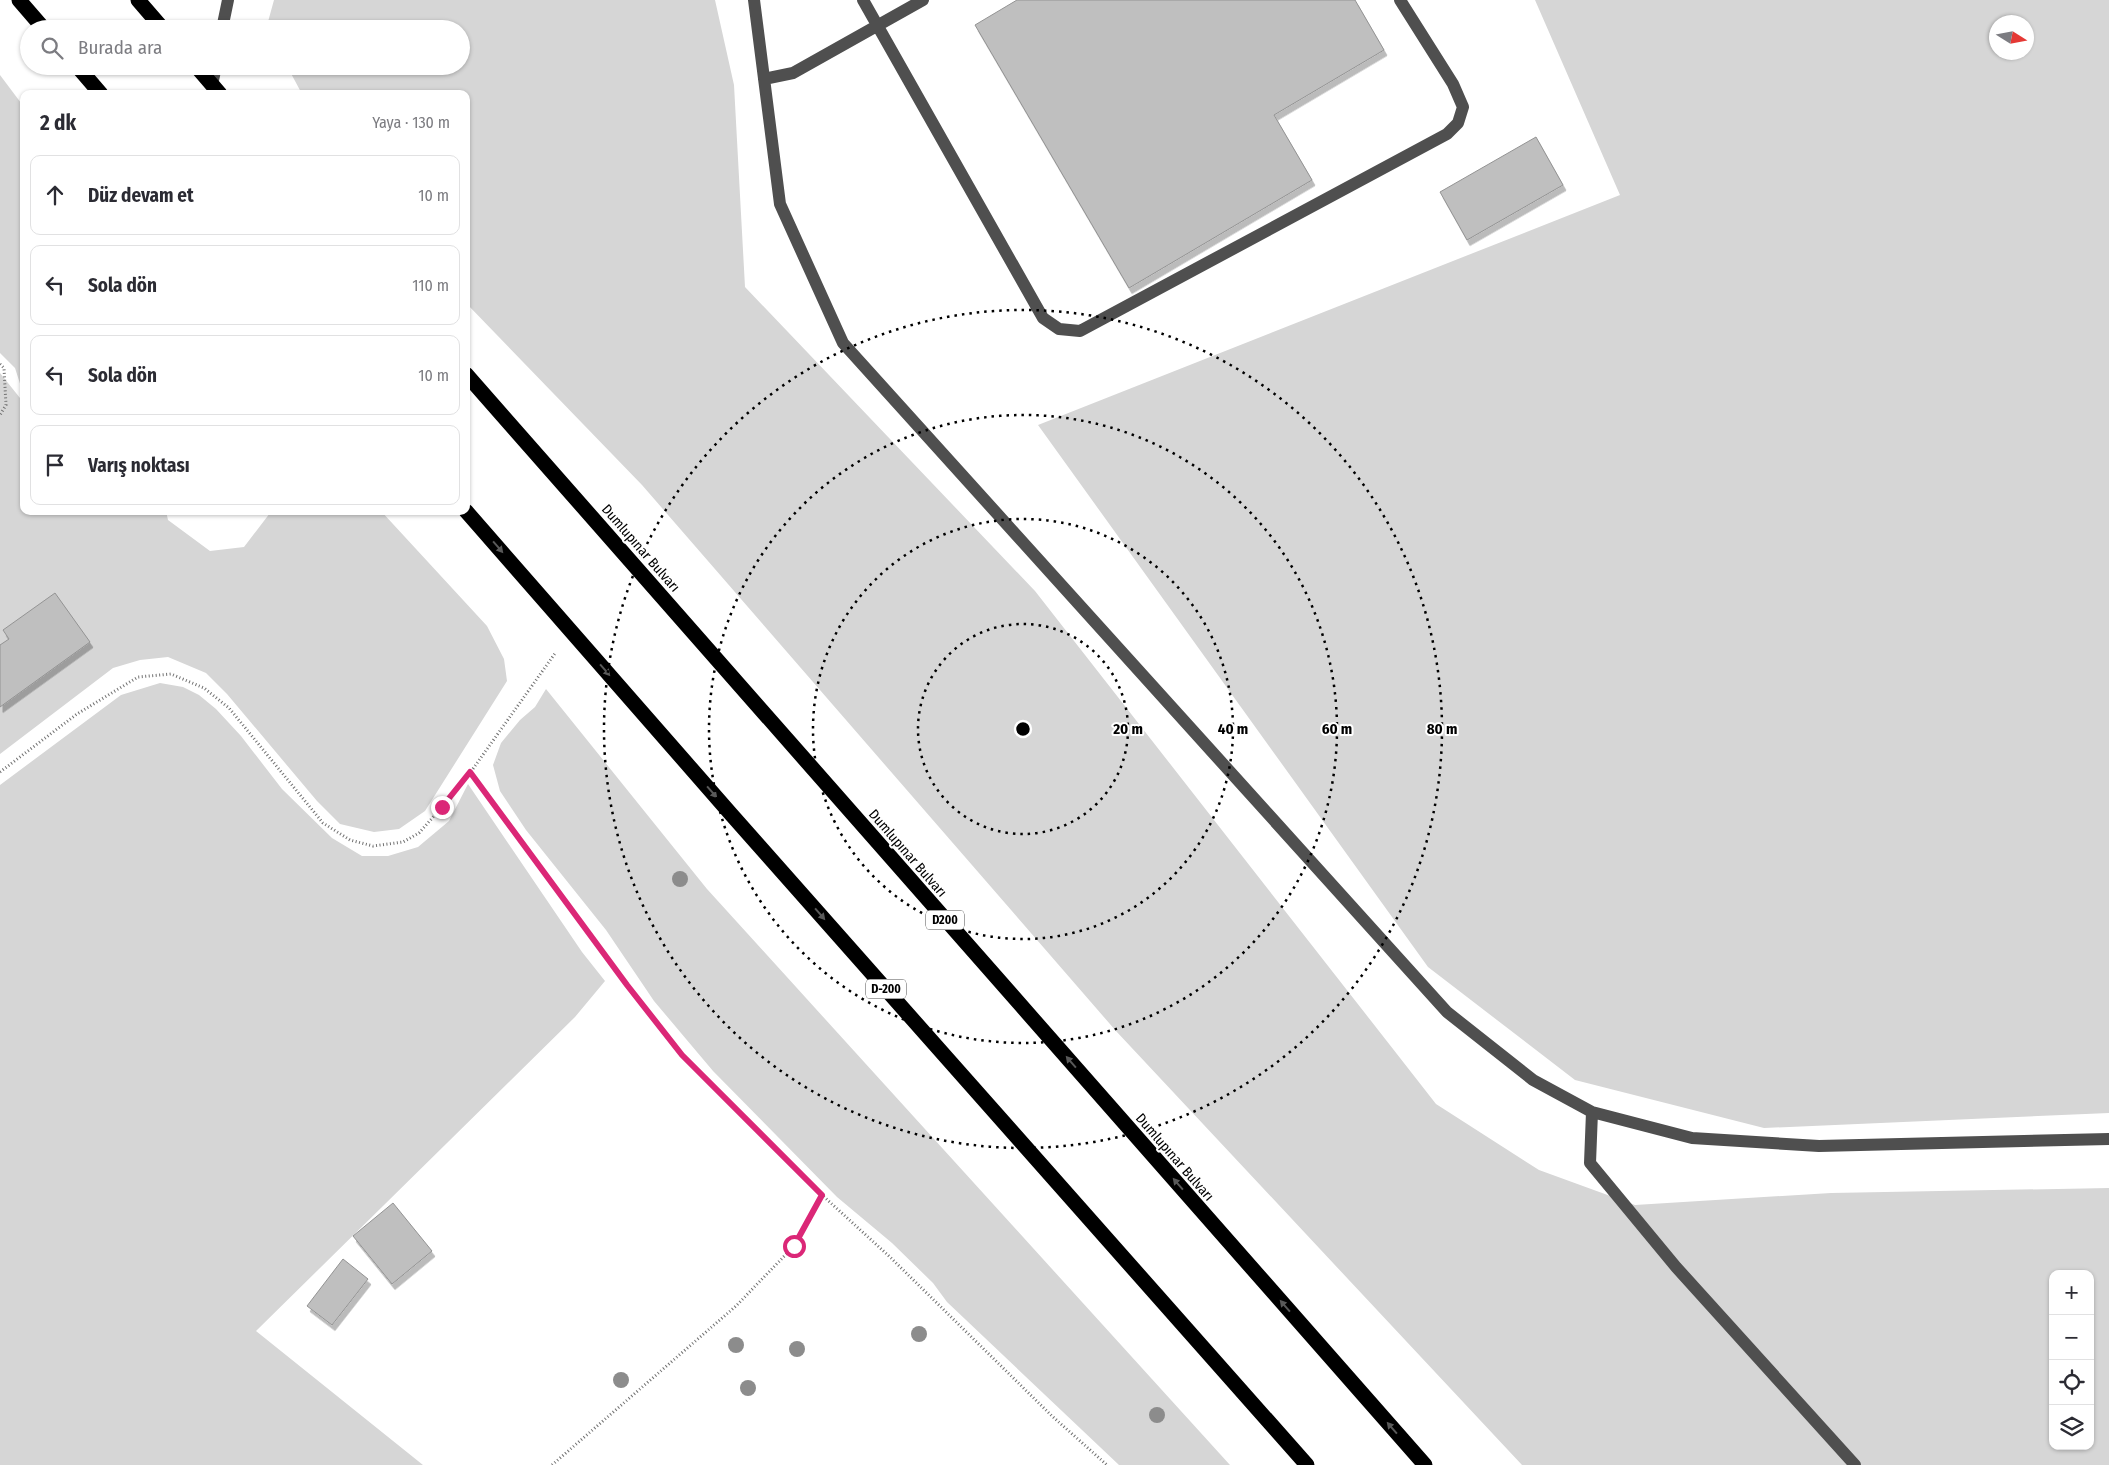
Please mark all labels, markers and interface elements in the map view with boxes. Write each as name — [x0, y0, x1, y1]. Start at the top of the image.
north arrow — [1989, 15, 2034, 60]
search box — [20, 20, 470, 75]
icon: search — [38, 34, 66, 62]
text: Burada ara — [78, 36, 162, 59]
text: 2 dk — [40, 110, 76, 136]
text: Yaya · 130 m — [372, 113, 450, 132]
icon: ahead — [41, 181, 69, 209]
text: Düz devam et — [88, 184, 194, 207]
text: 10 m — [418, 186, 449, 205]
icon: left — [41, 271, 69, 299]
text: Sola dön — [88, 274, 157, 297]
text: 110 m — [412, 276, 449, 295]
icon: left — [41, 361, 69, 389]
text: Sola dön — [88, 364, 157, 387]
text: 10 m — [418, 366, 449, 385]
icon: arrive — [41, 451, 69, 479]
text: Varış noktası — [88, 454, 190, 477]
street label: Dumlupınar Bulvarı — [598, 501, 683, 596]
one-way arrow — [493, 541, 504, 554]
one-way arrow — [600, 663, 611, 676]
centre of rings — [1014, 720, 1032, 738]
text: 20 m — [1112, 720, 1143, 738]
text: 40 m — [1218, 720, 1248, 738]
text: 60 m — [1322, 720, 1352, 738]
text: 80 m — [1427, 720, 1457, 738]
one-way arrow — [706, 786, 717, 798]
route end — [431, 796, 454, 819]
street label: Dumlupınar Bulvarı — [865, 806, 950, 901]
one-way arrow — [814, 907, 825, 920]
road number: D200 — [926, 910, 964, 930]
road number: D-200 — [866, 980, 906, 999]
one-way arrow — [1065, 1056, 1076, 1069]
street label: Dumlupınar Bulvarı — [1132, 1110, 1217, 1205]
one-way arrow — [1172, 1179, 1184, 1191]
route start — [783, 1235, 806, 1258]
map controls — [2049, 1270, 2094, 1450]
button: + — [2049, 1270, 2094, 1315]
one-way arrow — [1279, 1301, 1291, 1313]
button: − — [2049, 1315, 2094, 1360]
button: locate — [2049, 1360, 2094, 1405]
button: layers — [2049, 1405, 2094, 1450]
one-way arrow — [1387, 1422, 1398, 1435]

